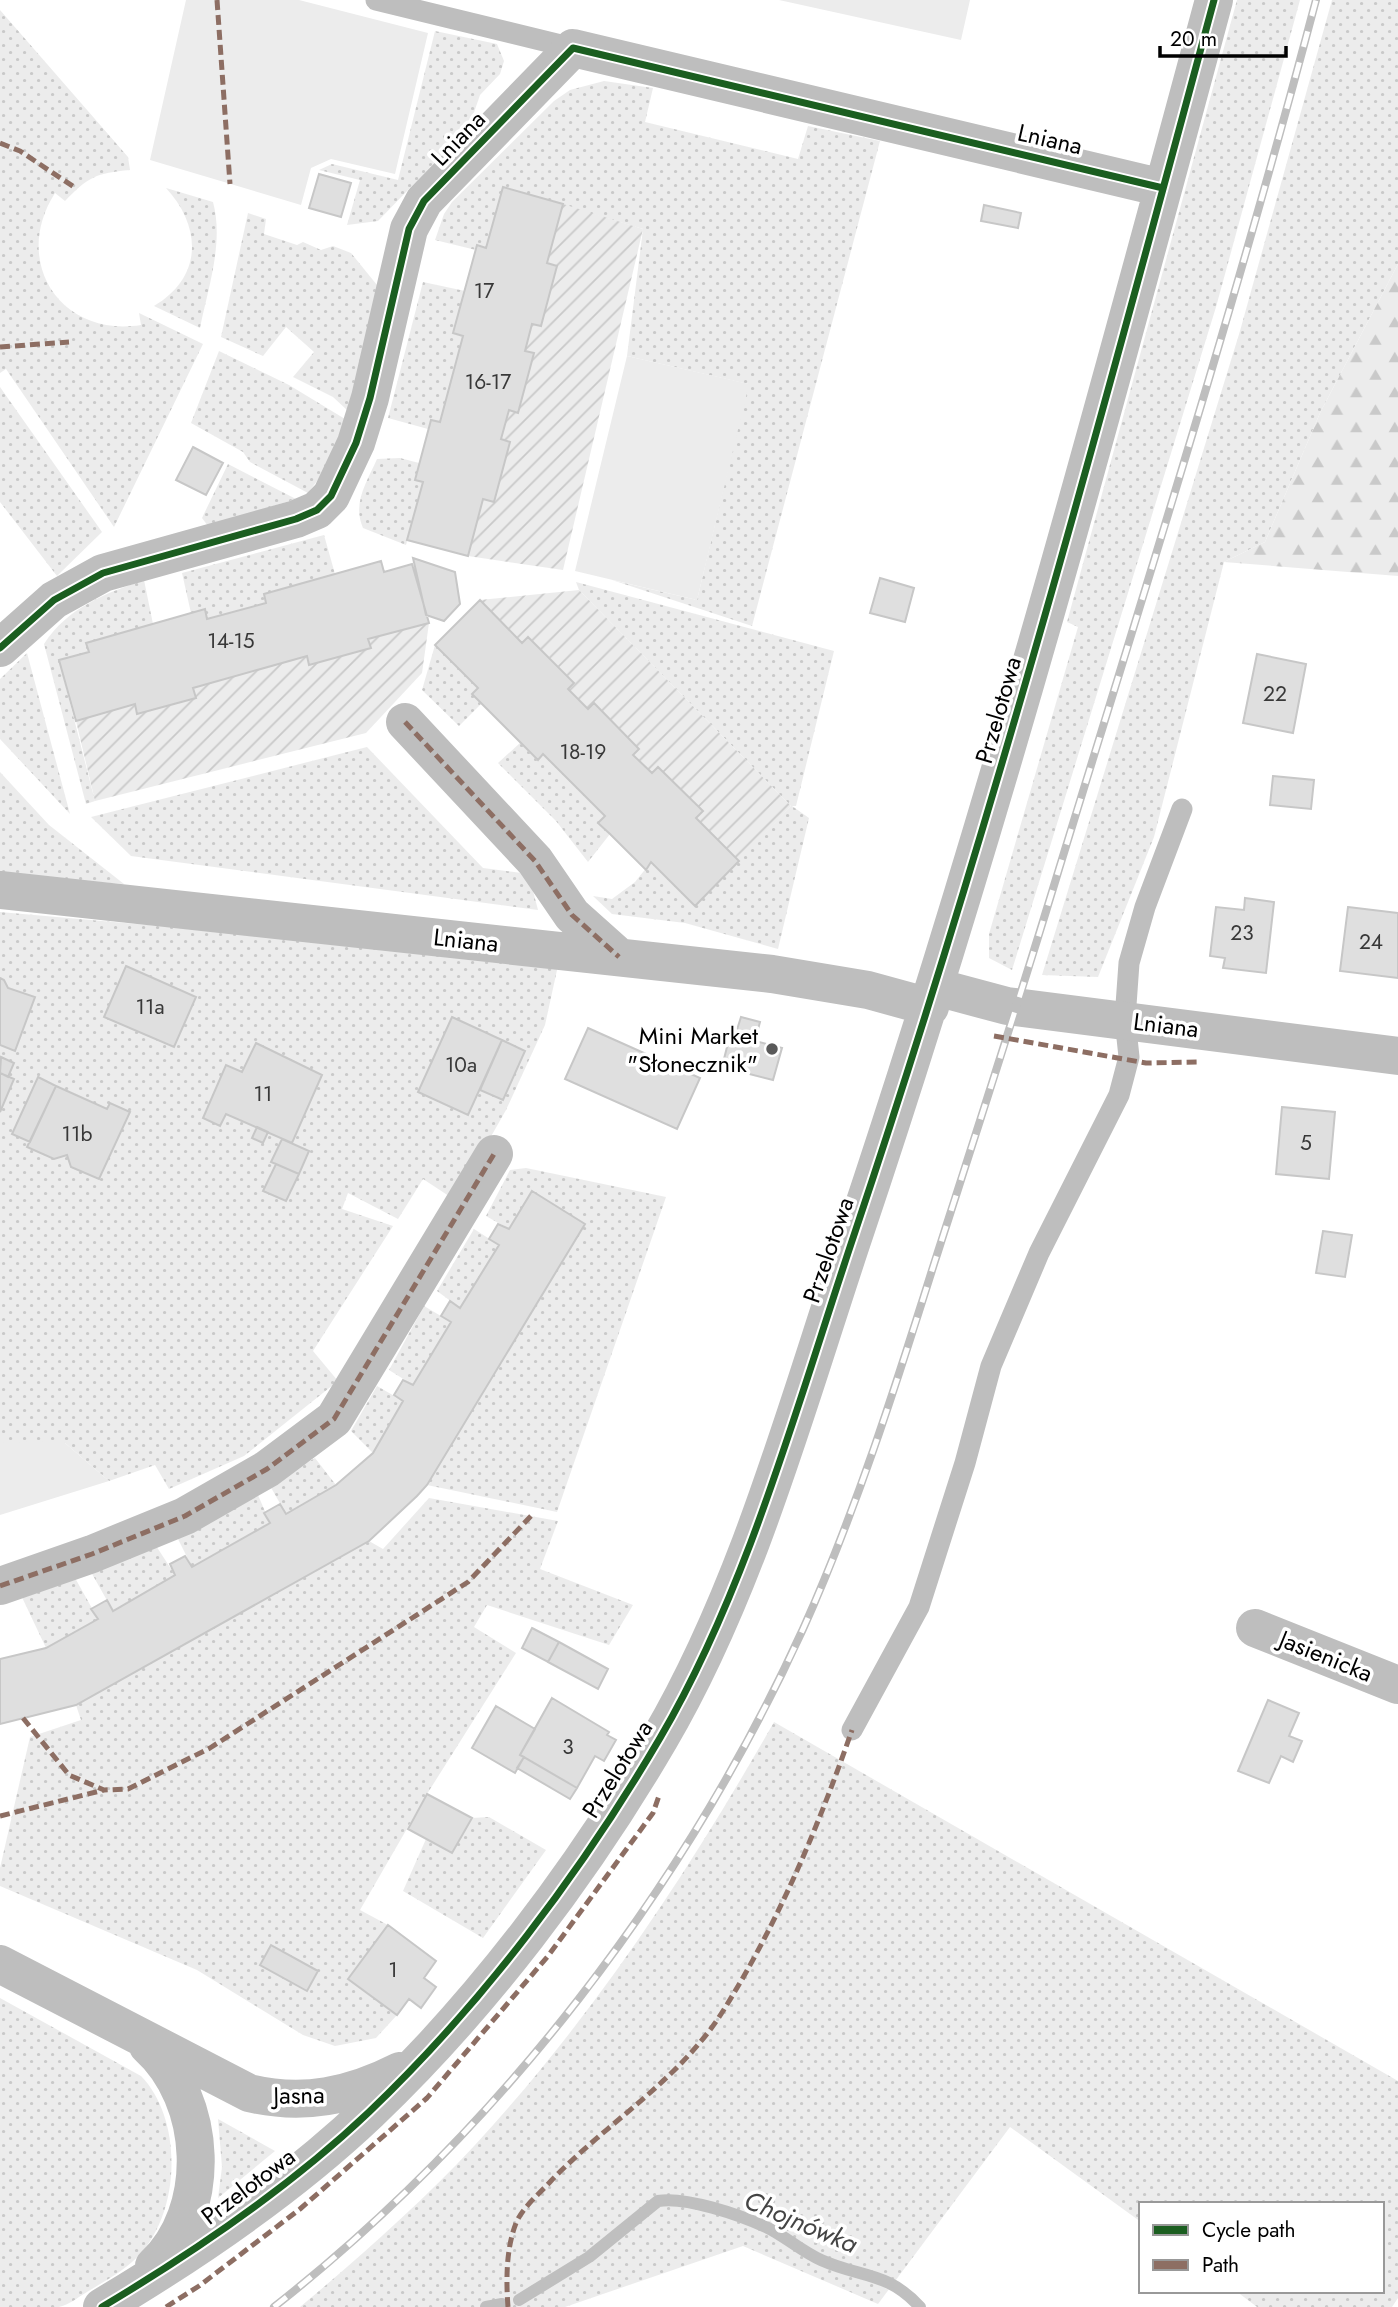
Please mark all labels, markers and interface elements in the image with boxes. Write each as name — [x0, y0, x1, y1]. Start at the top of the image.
scale bar — [1160, 14, 1286, 58]
text: 20 m — [1170, 24, 1217, 54]
street label: Lniana — [423, 102, 493, 174]
street label: Lniana — [1014, 115, 1086, 163]
house number: 17 — [474, 276, 494, 306]
house number: 16-17 — [465, 367, 511, 397]
house number: 14-15 — [207, 626, 255, 656]
street label: Przelotowa — [966, 652, 1030, 768]
house number: 22 — [1263, 679, 1287, 709]
house number: 18-19 — [560, 737, 606, 767]
house number: 23 — [1230, 918, 1254, 948]
street label: Lniana — [432, 919, 500, 961]
house number: 24 — [1359, 927, 1383, 957]
house number: 11a — [135, 992, 165, 1022]
street label: Lniana — [1131, 1004, 1201, 1046]
place label: Mini Market "Słonecznik" — [627, 1018, 758, 1081]
marker: Mini Market "Słonecznik" — [764, 1041, 780, 1057]
house number: 10a — [445, 1050, 477, 1080]
house number: 11 — [254, 1079, 272, 1109]
house number: 11b — [62, 1119, 92, 1149]
house number: 5 — [1300, 1128, 1312, 1158]
street label: Przelotowa — [794, 1192, 862, 1308]
street label: Jasienicka — [1271, 1620, 1378, 1691]
street label: Przelotowa — [573, 1713, 661, 1825]
house number: 3 — [562, 1732, 574, 1762]
house number: 1 — [388, 1955, 398, 1985]
street label: Jasna — [270, 2077, 325, 2113]
street label: Przelotowa — [194, 2139, 302, 2233]
water label: Chojnówka — [738, 2181, 864, 2263]
legend — [1139, 2202, 1384, 2293]
text: Cycle path — [1202, 2215, 1295, 2245]
text: Path — [1202, 2250, 1239, 2280]

